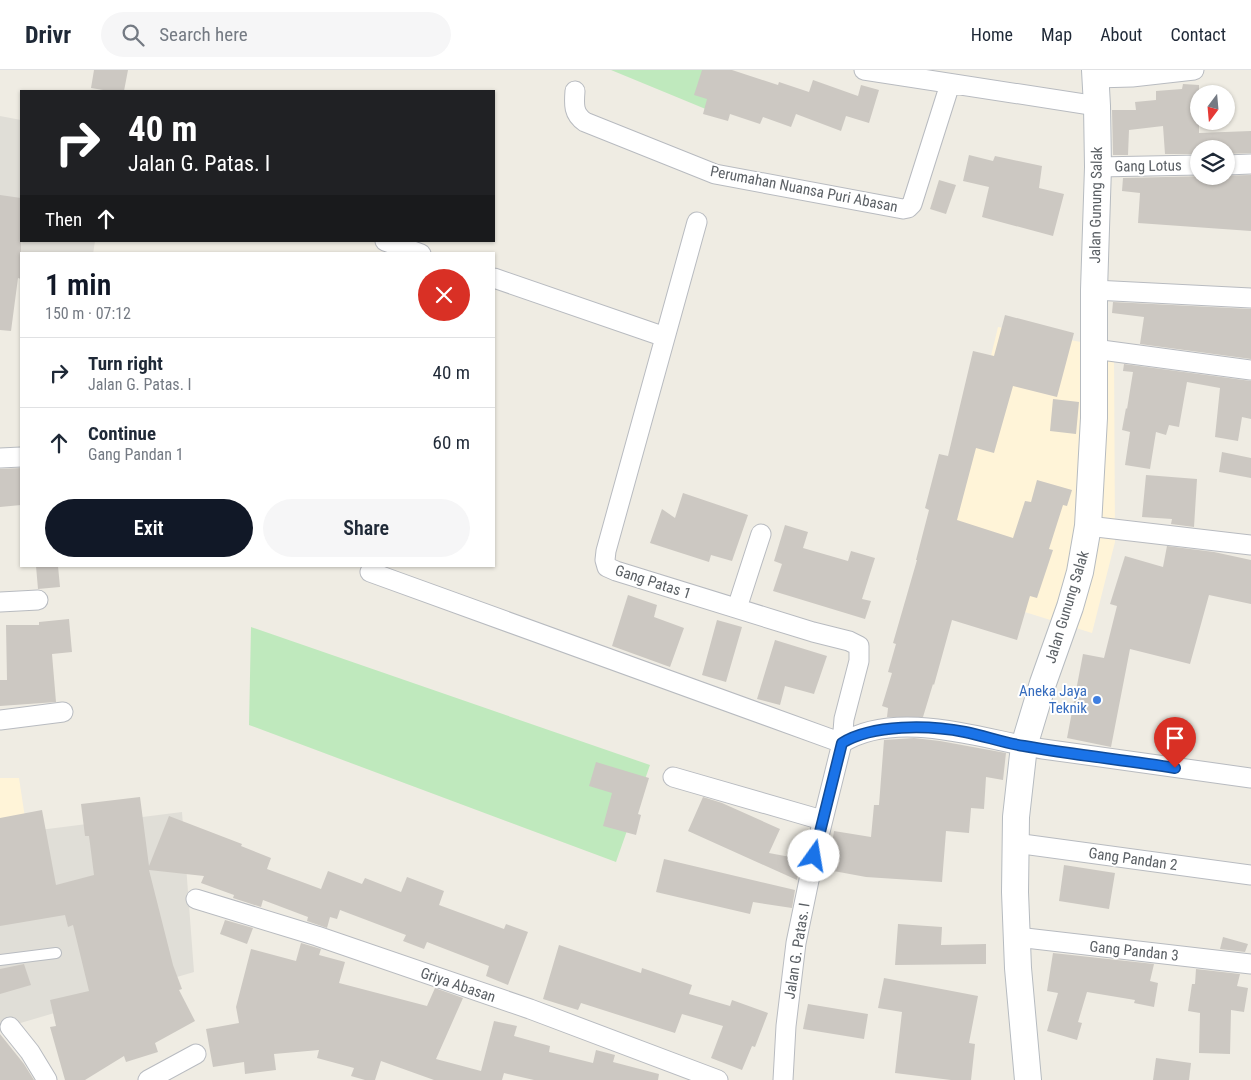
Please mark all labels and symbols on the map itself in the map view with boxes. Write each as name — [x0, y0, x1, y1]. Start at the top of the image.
north arrow — [1190, 85, 1235, 130]
street label: Jalan Gunung Salak — [1086, 146, 1106, 264]
street label: Gang Lotus — [1114, 156, 1182, 176]
street label: Perumahan Nuansa Puri Abasan — [709, 162, 899, 216]
street label: Jalan Gunung Salak — [1041, 548, 1093, 666]
street label: Gang Patas 1 — [613, 561, 693, 603]
place label: Aneka Jaya Teknik — [1019, 682, 1087, 717]
marker: Aneka Jaya Teknik — [1091, 694, 1103, 706]
pin — [1154, 717, 1196, 768]
position arrow — [787, 829, 839, 881]
street label: Gang Pandan 2 — [1087, 844, 1179, 874]
street label: Jalan G. Patas. I — [781, 902, 813, 1000]
street label: Gang Pandan 3 — [1089, 937, 1179, 965]
street label: Griya Abasan — [418, 964, 498, 1006]

